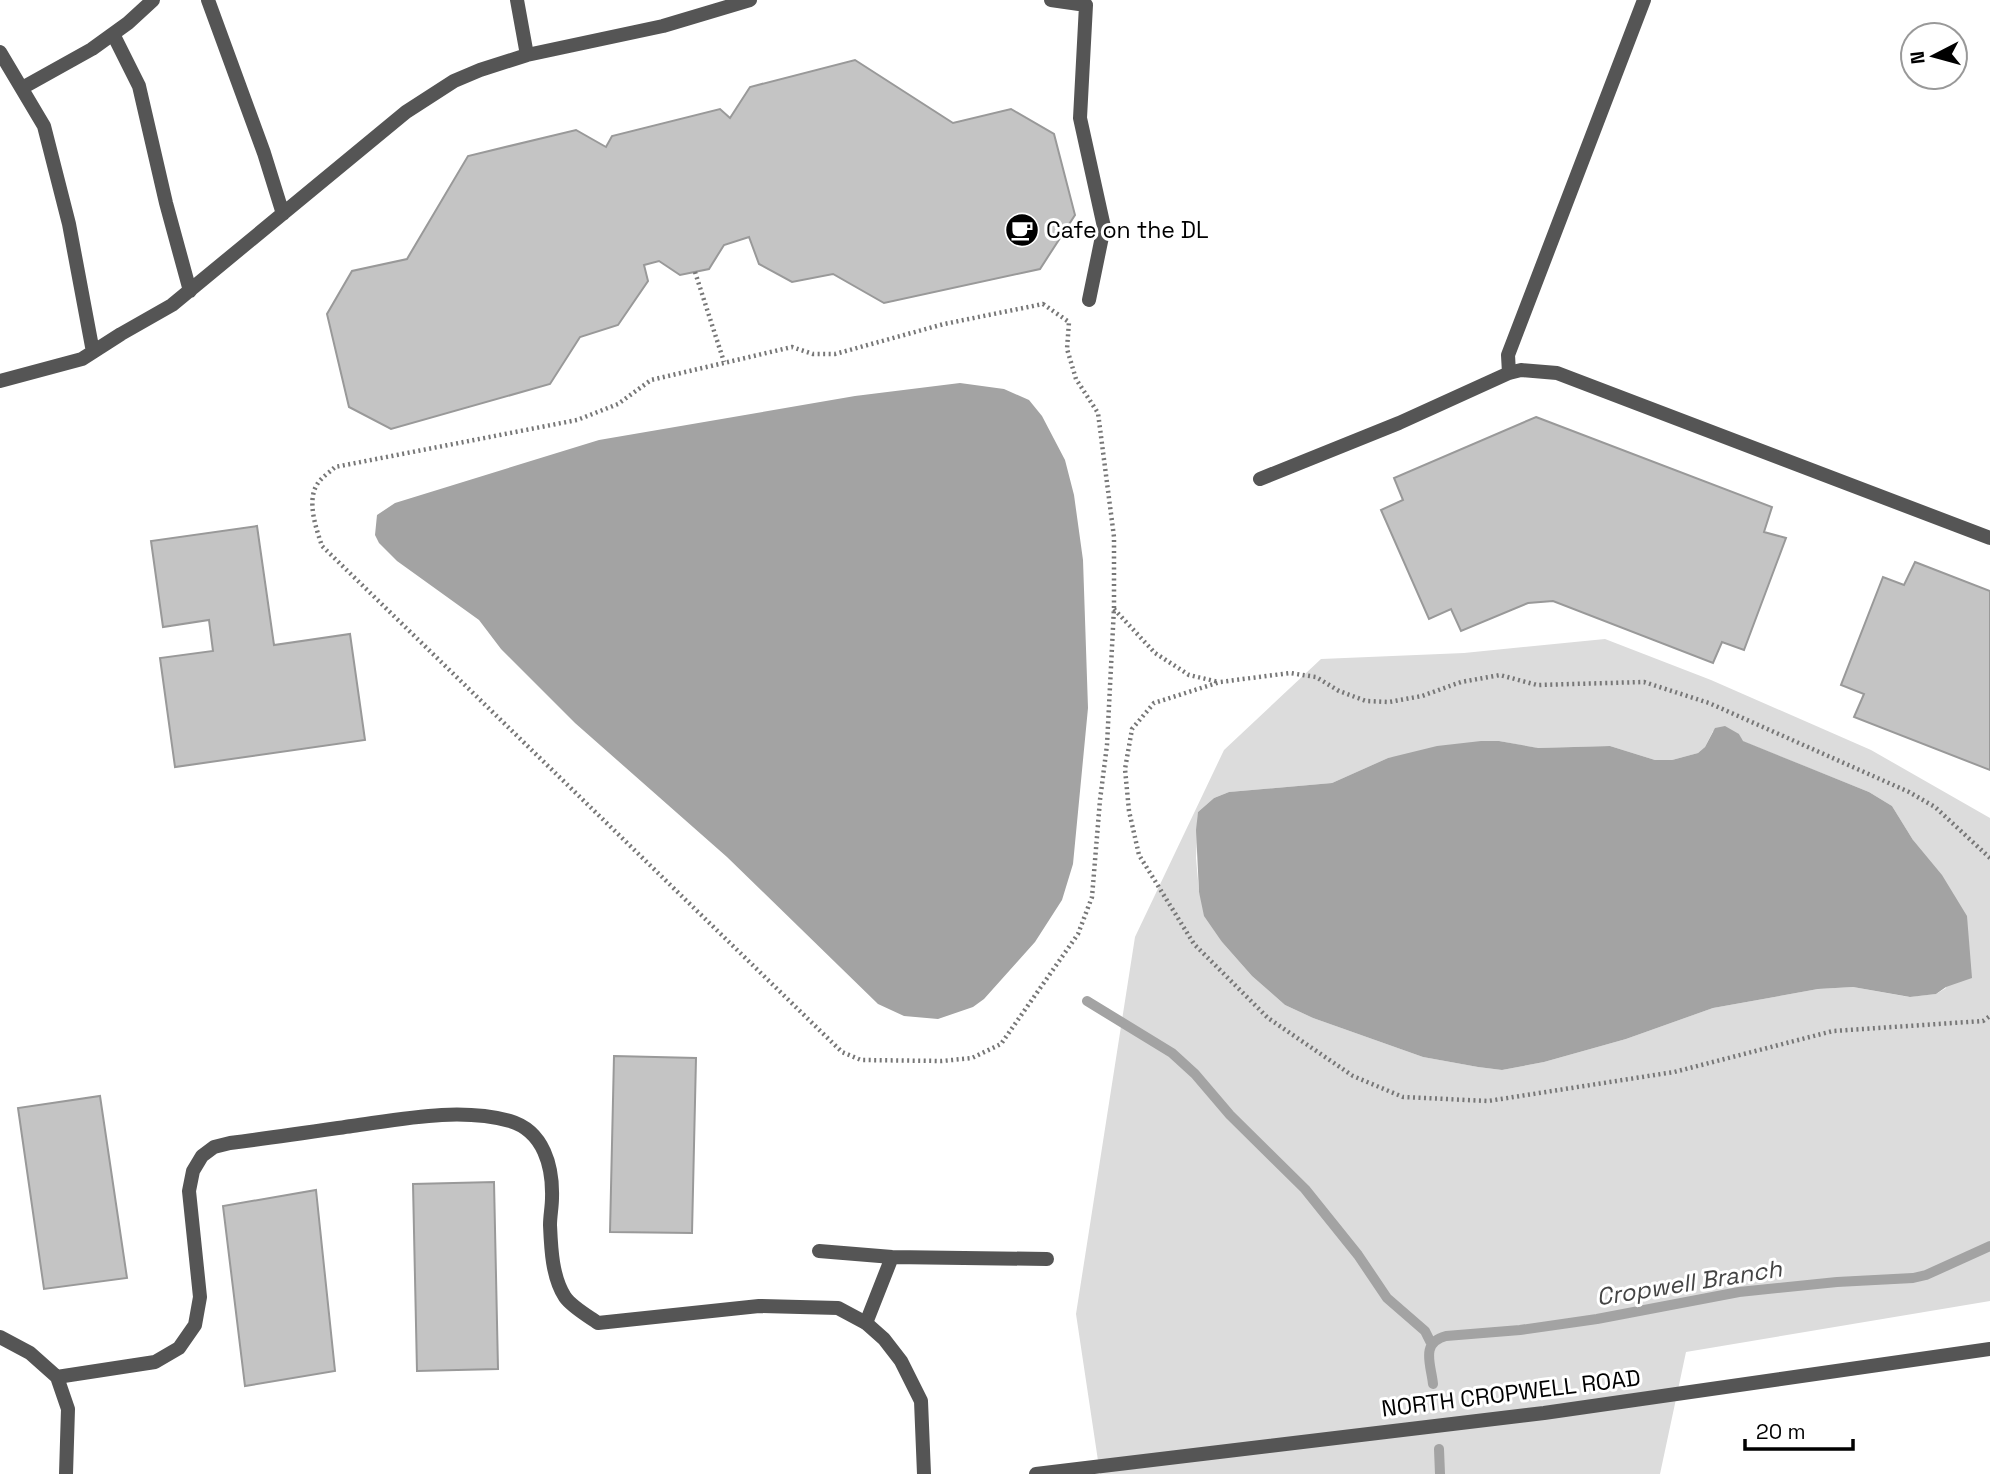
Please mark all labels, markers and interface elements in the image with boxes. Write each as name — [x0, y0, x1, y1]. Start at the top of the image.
north arrow — [1899, 21, 1969, 91]
text: N — [1904, 50, 1931, 65]
cafe icon: Cafe on the DL — [1003, 211, 1041, 249]
place label: Cafe on the DL — [1046, 215, 1209, 245]
water label: Cropwell Branch — [1594, 1252, 1785, 1312]
street label: NORTH CROPWELL ROAD — [1380, 1362, 1642, 1424]
scale bar — [1745, 1408, 1854, 1452]
text: 20 m — [1756, 1418, 1806, 1445]

